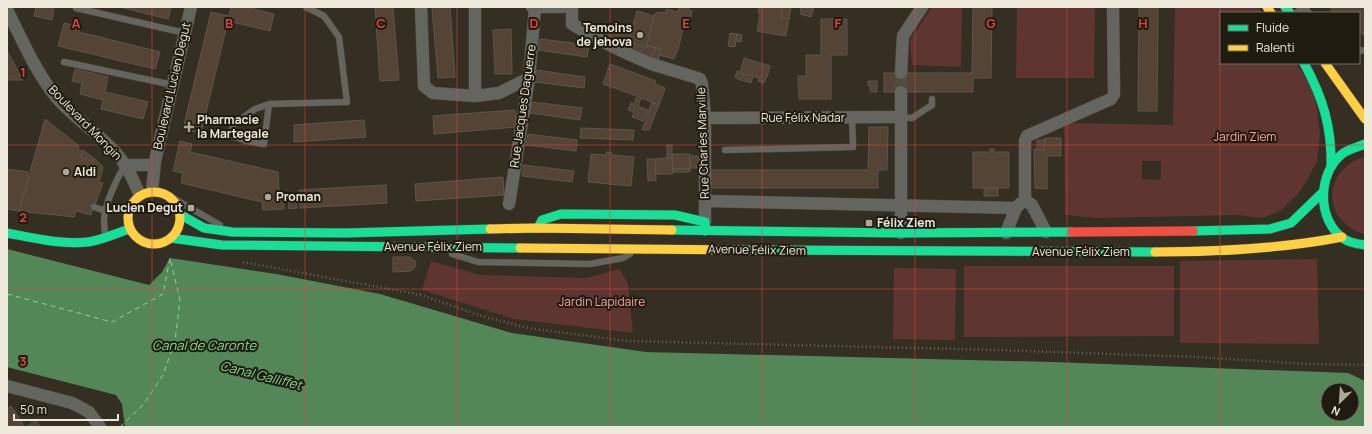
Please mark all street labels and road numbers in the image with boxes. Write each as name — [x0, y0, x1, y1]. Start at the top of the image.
street label: Boulevard Lucien Degut — [149, 20, 194, 151]
street label: Rue Jacques Daguerre — [505, 43, 540, 169]
street label: Boulevard Mongin — [45, 81, 126, 164]
street label: Rue Charles Marville — [692, 87, 713, 199]
street label: Rue Félix Nadar — [761, 109, 846, 126]
street label: Avenue Félix Ziem — [384, 238, 482, 255]
street label: Avenue Félix Ziem — [708, 240, 806, 259]
street label: Avenue Félix Ziem — [1032, 243, 1130, 260]

